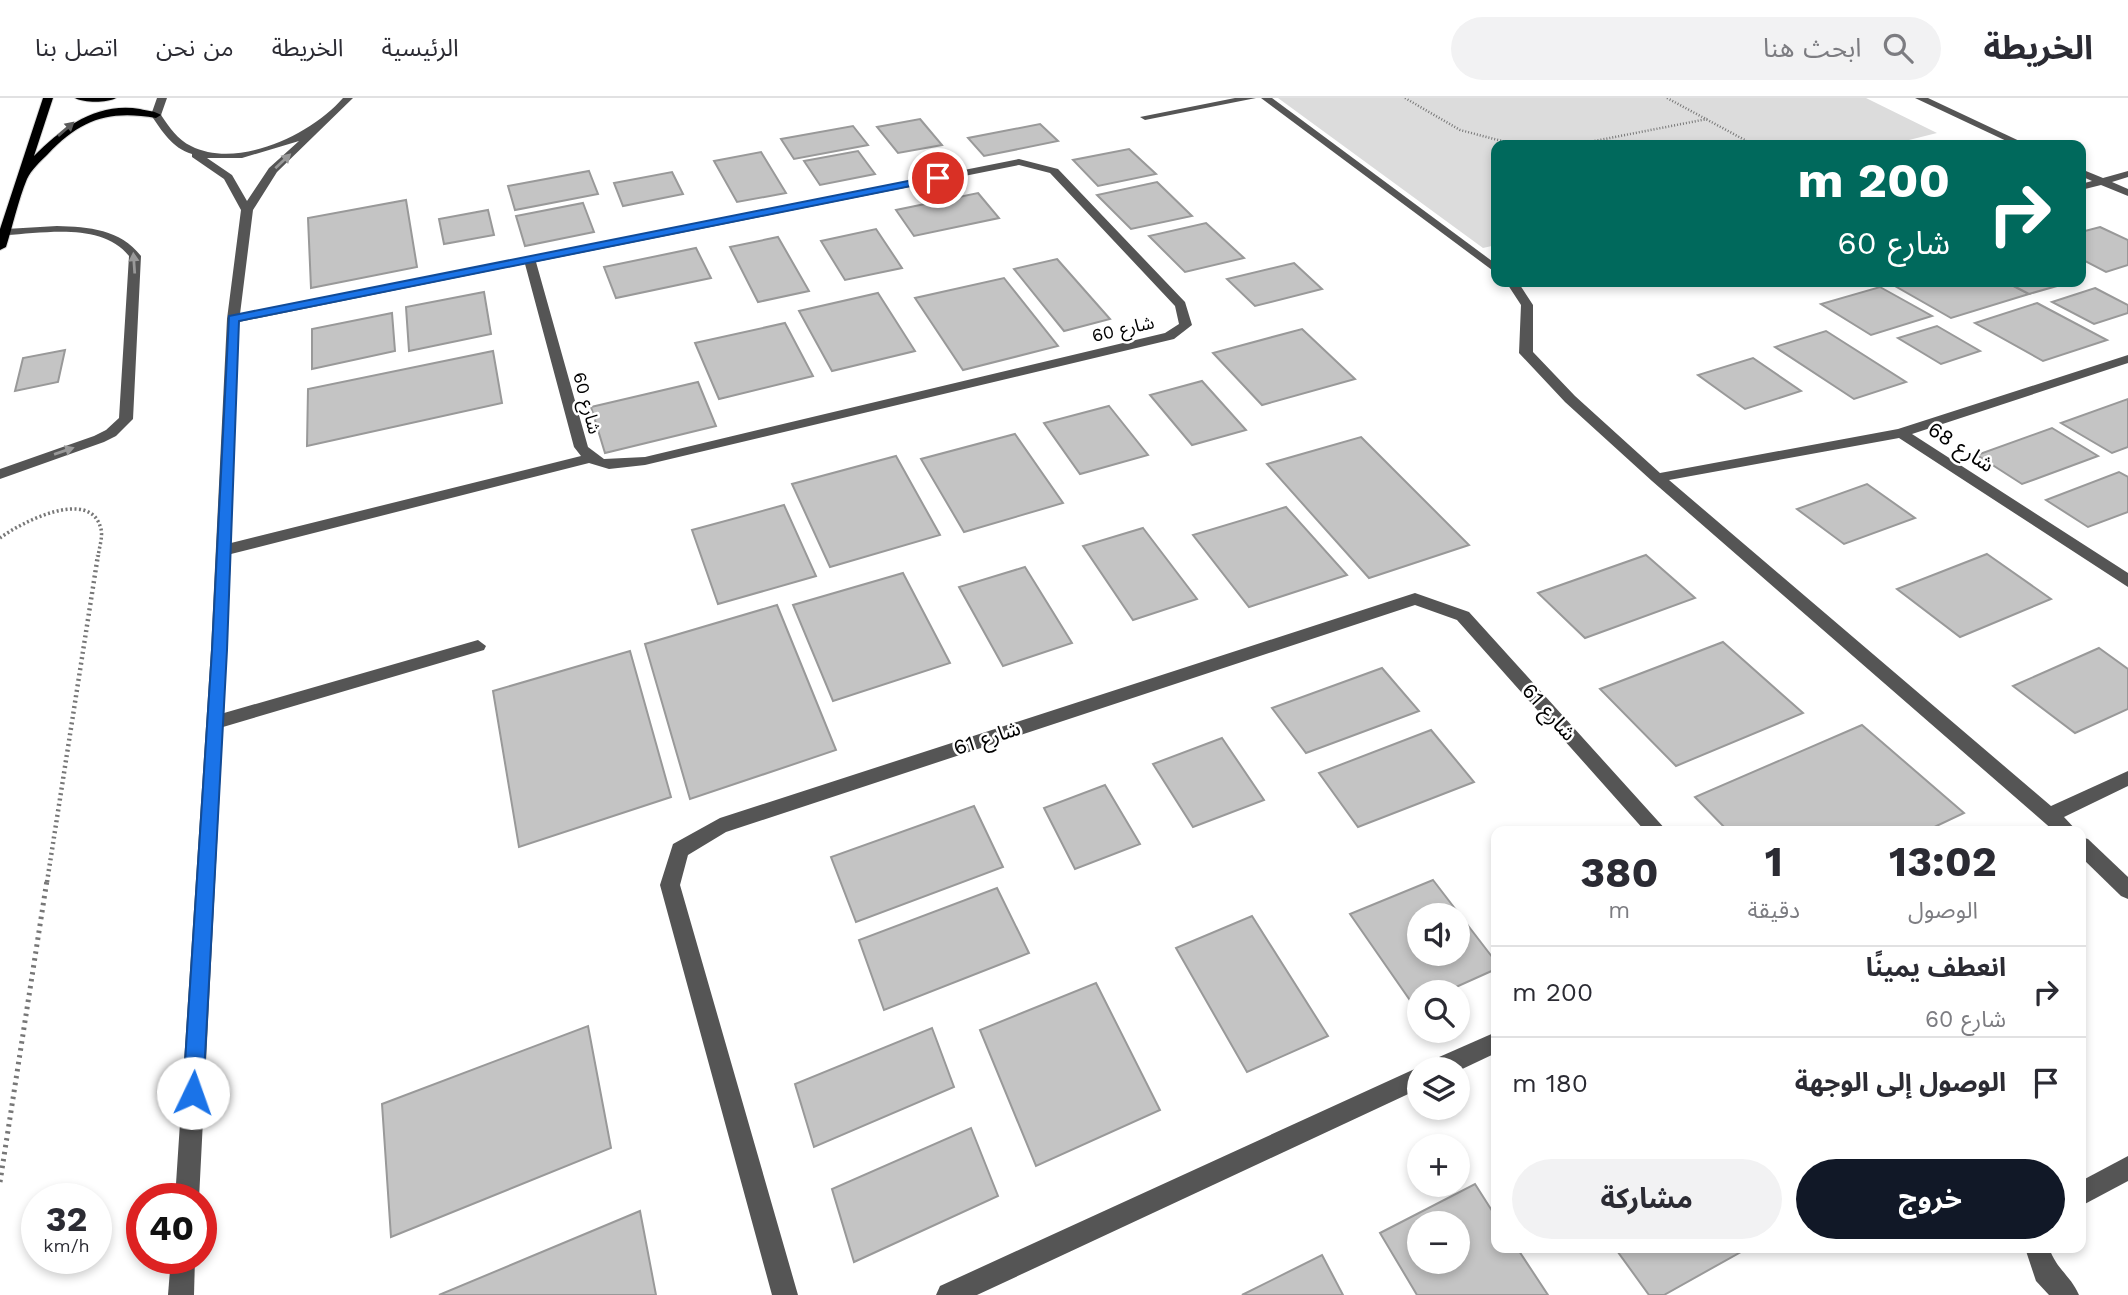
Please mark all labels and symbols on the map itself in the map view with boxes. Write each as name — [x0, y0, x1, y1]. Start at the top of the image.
one-way arrow — [57, 121, 75, 137]
pin — [908, 148, 968, 208]
one-way arrow — [274, 153, 292, 169]
one-way arrow — [128, 252, 139, 274]
street label: شارع 60 — [1090, 311, 1157, 350]
street label: شارع 60 — [565, 370, 606, 437]
street label: شارع 68 — [1922, 416, 1999, 480]
one-way arrow — [54, 445, 75, 456]
street label: شارع 61 — [1515, 678, 1582, 748]
street label: شارع 61 — [950, 715, 1024, 763]
position arrow — [156, 1056, 230, 1130]
speed limit sign: 40 — [126, 1183, 217, 1274]

